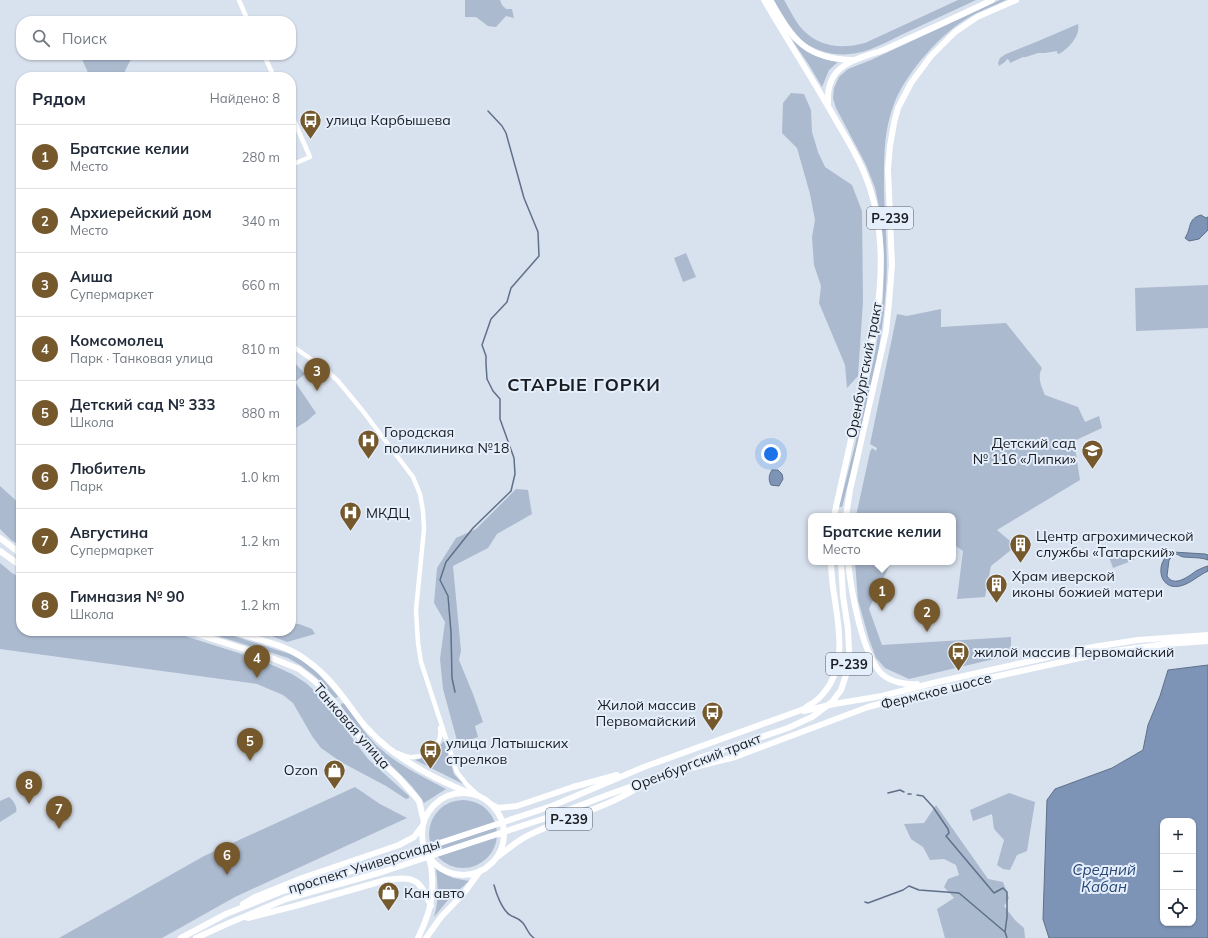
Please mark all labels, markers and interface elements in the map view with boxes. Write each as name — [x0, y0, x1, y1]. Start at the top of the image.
search box — [16, 16, 296, 60]
icon: search — [30, 27, 52, 49]
text: Поиск — [62, 29, 107, 48]
text: Рядом — [32, 88, 86, 109]
text: Найдено: 8 — [210, 90, 280, 106]
bus stop icon: улица Карбышева — [297, 107, 323, 140]
place label: улица Карбышева — [326, 111, 451, 129]
text: Братские келии — [70, 139, 189, 158]
text: 1 — [41, 149, 49, 165]
text: 280 m — [242, 149, 280, 165]
text: Место — [70, 158, 108, 174]
text: Архиерейский дом — [70, 203, 212, 222]
road number: Р-239 — [867, 207, 913, 229]
text: 2 — [41, 213, 49, 229]
text: 340 m — [242, 213, 280, 229]
text: Место — [70, 222, 108, 238]
text: Аиша — [70, 267, 113, 286]
text: 3 — [41, 277, 49, 293]
text: 660 m — [242, 277, 280, 293]
text: Супермаркет — [70, 286, 153, 302]
street label: Оренбургский тракт — [842, 300, 886, 440]
text: Комсомолец — [70, 331, 163, 350]
text: 4 — [41, 341, 49, 357]
text: 810 m — [242, 341, 280, 357]
text: Парк · Танковая улица — [70, 350, 213, 366]
pin: 3 — [304, 358, 330, 391]
district label: СТАРЫЕ ГОРКИ — [507, 373, 661, 396]
text: Детский сад № 333 — [70, 395, 216, 414]
text: 5 — [41, 405, 49, 421]
text: 880 m — [242, 405, 280, 421]
text: Школа — [70, 414, 114, 430]
place label: Городская поликлиника №18 — [384, 423, 509, 457]
hospital icon: Городская поликлиника №18 — [356, 427, 382, 460]
place label: Детский сад № 116 «Липки» — [973, 434, 1076, 468]
school or university icon: Детский сад № 116 «Липки» — [1079, 438, 1105, 471]
your location — [761, 444, 781, 464]
text: Любитель — [70, 459, 146, 478]
text: 6 — [41, 469, 49, 485]
text: 1.0 km — [240, 469, 280, 485]
text: Парк — [70, 478, 103, 494]
hospital icon: МКДЦ — [338, 500, 364, 533]
place label: МКДЦ — [366, 504, 410, 522]
popup — [808, 513, 956, 565]
text: Братские келии — [822, 522, 942, 541]
text: Августина — [70, 523, 148, 542]
place label: Центр агрохимической службы «Татарский» — [1036, 527, 1194, 561]
building icon: Центр агрохимической службы «Татарский» — [1007, 531, 1033, 564]
text: 7 — [41, 533, 49, 549]
text: 1.2 km — [240, 533, 280, 549]
text: Место — [822, 541, 861, 557]
text: Супермаркет — [70, 542, 153, 558]
place label: Храм иверской иконы божией матери — [1012, 567, 1163, 601]
building icon: Храм иверской иконы божией матери — [984, 571, 1010, 604]
pin: 1 — [869, 578, 895, 611]
text: Гимназия № 90 — [70, 587, 185, 606]
text: 8 — [41, 597, 49, 613]
text: 1.2 km — [240, 597, 280, 613]
pin: 2 — [914, 599, 940, 632]
text: Школа — [70, 606, 114, 622]
bus stop icon: жилой массив Первомайский — [945, 639, 971, 672]
place label: жилой массив Первомайский — [974, 643, 1174, 661]
pin: 4 — [244, 645, 270, 678]
road number: Р-239 — [826, 653, 872, 675]
street label: Фермское шоссе — [879, 668, 993, 713]
street label: Танковая улица — [310, 679, 394, 773]
place label: Жилой массив Первомайский — [595, 696, 696, 730]
bus stop icon: Жилой массив Первомайский — [699, 700, 725, 733]
pin: 5 — [237, 728, 263, 761]
street label: Оренбургский тракт — [628, 729, 764, 795]
place label: улица Латышских стрелков — [446, 734, 569, 768]
bus stop icon: улица Латышских стрелков — [417, 738, 443, 771]
shop icon: Ozon — [321, 757, 347, 790]
place label: Ozon — [284, 761, 318, 779]
pin: 8 — [16, 771, 42, 804]
pin: 7 — [46, 796, 72, 829]
road number: Р-239 — [546, 808, 592, 830]
map controls — [1160, 818, 1196, 926]
button: + — [1160, 818, 1196, 854]
street label: проспект Универсиады — [286, 834, 442, 898]
pin: 6 — [214, 842, 240, 875]
button: − — [1160, 854, 1196, 890]
water label: Средний Кабан — [1072, 860, 1136, 896]
shop icon: Кан авто — [375, 880, 401, 913]
place label: Кан авто — [404, 884, 465, 902]
button: locate — [1160, 890, 1196, 926]

